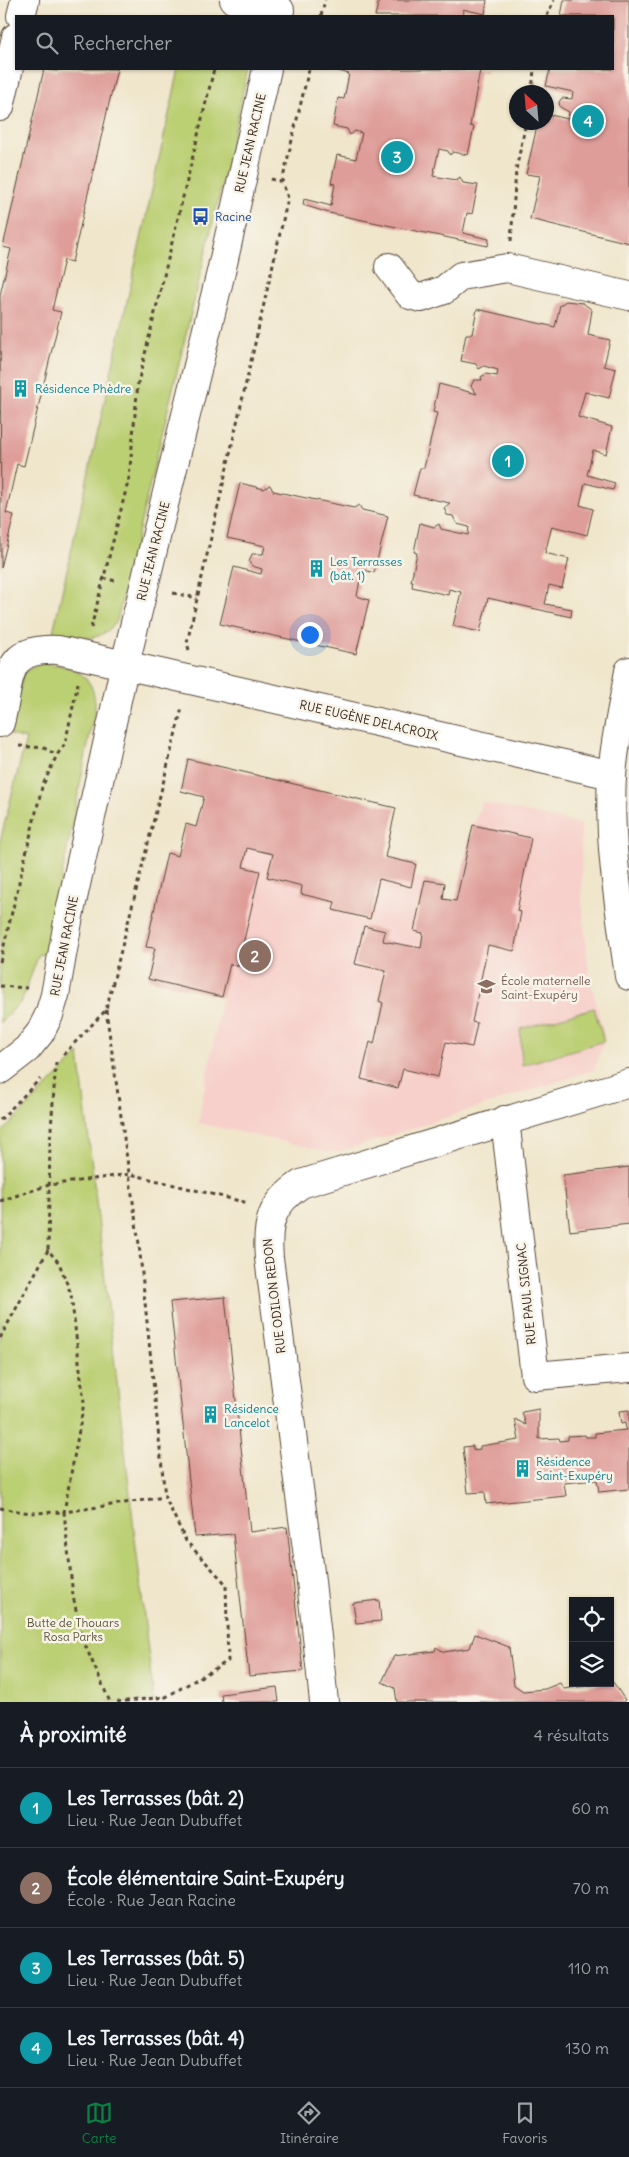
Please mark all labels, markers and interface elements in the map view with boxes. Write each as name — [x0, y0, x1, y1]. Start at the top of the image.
search box — [15, 15, 614, 70]
icon: search — [33, 29, 61, 57]
text: Rechercher — [73, 31, 172, 55]
north arrow — [509, 85, 554, 130]
street label: RUE JEAN RACINE — [231, 92, 269, 194]
pin: 4 — [572, 102, 604, 140]
pin: 3 — [381, 138, 413, 176]
bus stop icon: Racine — [191, 206, 211, 226]
place label: Racine — [215, 209, 252, 224]
building icon: Résidence Phèdre — [11, 378, 31, 398]
place label: Résidence Phèdre — [35, 381, 131, 396]
pin: 1 — [492, 442, 524, 480]
street label: RUE JEAN RACINE — [133, 500, 173, 602]
place label: Les Terrasses (bât. 1) — [330, 554, 402, 583]
building icon: Les Terrasses (bât. 1) — [306, 558, 326, 578]
your location — [297, 622, 323, 648]
street label: RUE EUGÈNE DELACROIX — [298, 697, 440, 743]
street label: RUE JEAN RACINE — [47, 895, 81, 997]
pin: 2 — [239, 937, 271, 975]
place label: École maternelle Saint-Exupéry — [501, 973, 591, 1002]
school or university icon: École maternelle Saint-Exupéry — [477, 977, 497, 997]
street label: RUE ODILON REDON — [259, 1238, 289, 1354]
street label: RUE PAUL SIGNAC — [513, 1242, 539, 1346]
place label: Résidence Lancelot — [224, 1401, 279, 1430]
building icon: Résidence Lancelot — [200, 1405, 220, 1425]
place label: Résidence Saint-Exupéry — [536, 1454, 613, 1483]
building icon: Résidence Saint-Exupéry — [512, 1458, 532, 1478]
map controls — [569, 1597, 614, 1687]
button: locate — [569, 1597, 614, 1642]
park label: Butte de Thouars Rosa Parks — [27, 1615, 119, 1644]
button: layers — [569, 1642, 614, 1687]
text: À proximité — [20, 1721, 127, 1748]
text: 4 résultats — [534, 1725, 609, 1745]
text: Les Terrasses (bât. 2) — [67, 1786, 244, 1810]
text: 1 — [33, 1798, 39, 1818]
text: 60 m — [571, 1798, 609, 1818]
text: Lieu · Rue Jean Dubuffet — [67, 1810, 242, 1830]
text: École élémentaire Saint-Exupéry — [67, 1866, 345, 1890]
text: 2 — [32, 1878, 40, 1898]
text: 70 m — [573, 1878, 609, 1898]
text: École · Rue Jean Racine — [67, 1890, 236, 1910]
text: Les Terrasses (bât. 5) — [67, 1946, 244, 1970]
text: 3 — [31, 1958, 41, 1978]
text: 110 m — [568, 1958, 609, 1978]
text: Lieu · Rue Jean Dubuffet — [67, 1970, 242, 1990]
text: Les Terrasses (bât. 4) — [67, 2026, 244, 2050]
text: 4 — [31, 2038, 41, 2058]
text: 130 m — [565, 2038, 609, 2058]
text: Lieu · Rue Jean Dubuffet — [67, 2050, 242, 2070]
tab: Carte — [82, 2099, 117, 2147]
tab: Itinéraire — [280, 2099, 339, 2147]
tab: Favoris — [502, 2099, 547, 2147]

